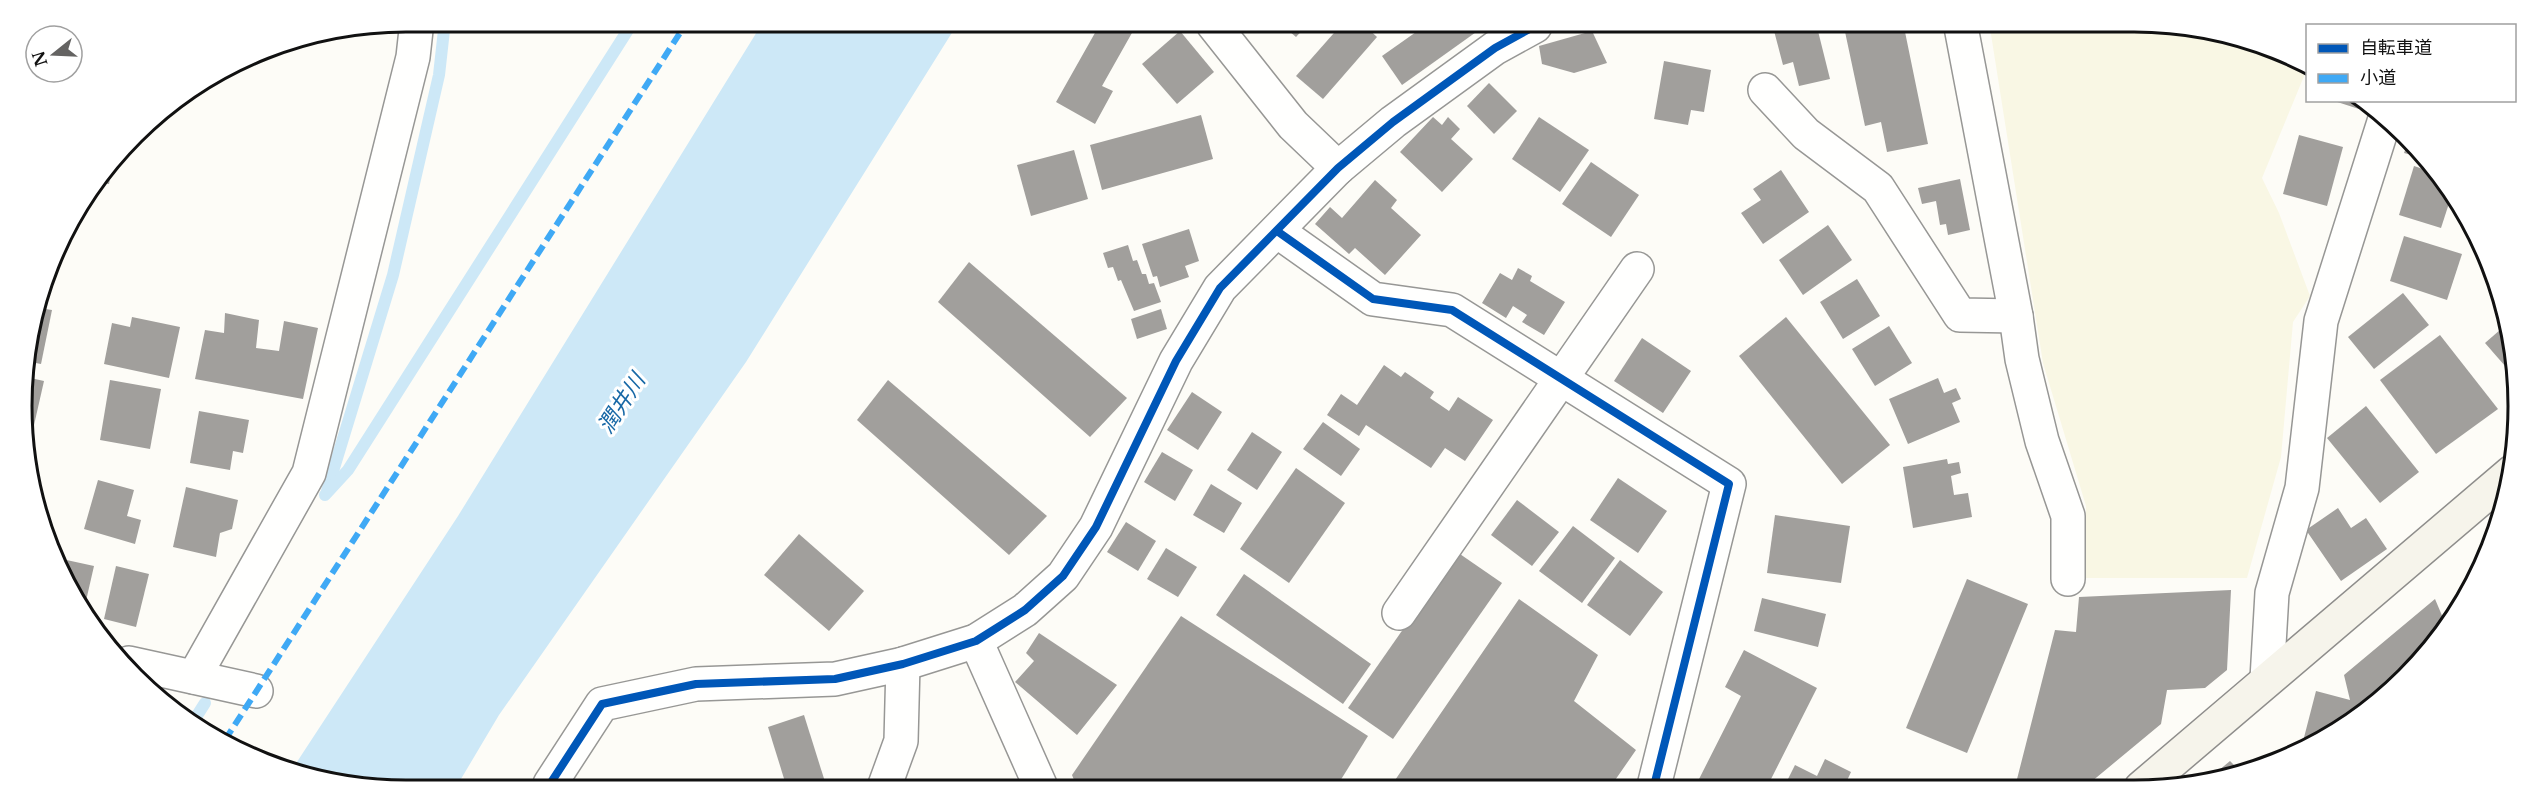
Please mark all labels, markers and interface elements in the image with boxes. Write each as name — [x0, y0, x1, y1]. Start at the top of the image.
north arrow — [24, 24, 84, 84]
legend — [2306, 24, 2516, 102]
text: 自転車道 — [2360, 37, 2432, 59]
text: N — [28, 48, 52, 69]
text: 小道 — [2360, 67, 2396, 89]
water label: 潤井川 — [592, 367, 652, 438]

